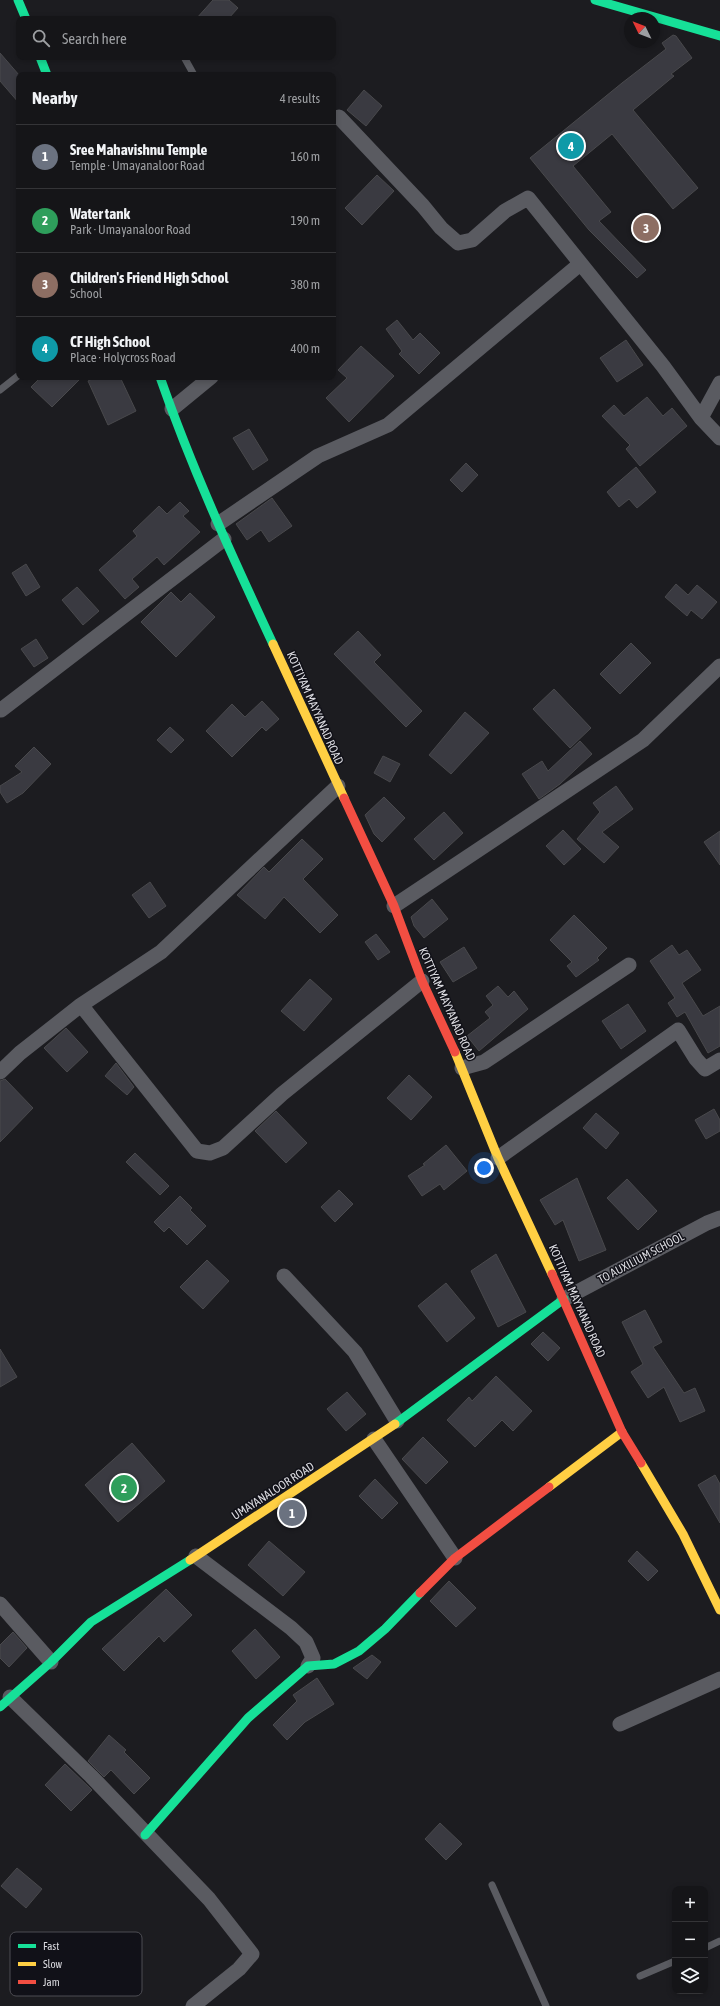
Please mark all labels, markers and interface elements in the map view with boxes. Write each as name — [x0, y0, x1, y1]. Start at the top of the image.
north arrow — [624, 12, 660, 48]
search box — [16, 16, 336, 60]
icon: search — [30, 27, 52, 49]
text: Search here — [62, 30, 127, 47]
text: Nearby — [32, 88, 78, 108]
text: 4 results — [280, 91, 320, 106]
pin: 4 — [558, 131, 584, 161]
text: Sree Mahavishnu Temple — [70, 141, 207, 158]
text: 1 — [42, 149, 48, 164]
text: 160 m — [291, 149, 320, 164]
text: Temple · Umayanaloor Road — [70, 158, 205, 173]
text: Water tank — [70, 205, 130, 222]
text: 2 — [42, 213, 48, 228]
text: 190 m — [291, 213, 320, 228]
pin: 3 — [633, 213, 659, 243]
text: Park · Umayanaloor Road — [70, 222, 191, 237]
text: Children's Friend High School — [70, 269, 228, 286]
text: 3 — [42, 277, 48, 292]
text: 380 m — [291, 277, 320, 292]
text: School — [70, 286, 102, 301]
text: CF High School — [70, 333, 150, 350]
text: 4 — [42, 341, 48, 356]
text: 400 m — [291, 341, 320, 356]
text: Place · Holycross Road — [70, 350, 176, 365]
street label: KOTTIYAM MAYYANAD ROAD — [284, 649, 346, 767]
street label: KOTTIYAM MAYYANAD ROAD — [416, 945, 478, 1063]
your location — [474, 1158, 494, 1178]
street label: TO AUXILIUM SCHOOL — [595, 1229, 687, 1287]
street label: KOTTIYAM MAYYANAD ROAD — [546, 1242, 608, 1360]
street label: UMAYANALOOR ROAD — [229, 1459, 317, 1523]
pin: 2 — [111, 1473, 137, 1503]
pin: 1 — [279, 1498, 305, 1528]
map controls — [672, 1886, 708, 1994]
button: + — [672, 1886, 708, 1922]
button: − — [672, 1922, 708, 1958]
legend — [10, 1932, 142, 1996]
text: Fast — [43, 1940, 59, 1952]
text: Slow — [43, 1958, 62, 1970]
button: layers — [672, 1958, 708, 1994]
text: Jam — [43, 1976, 60, 1988]

